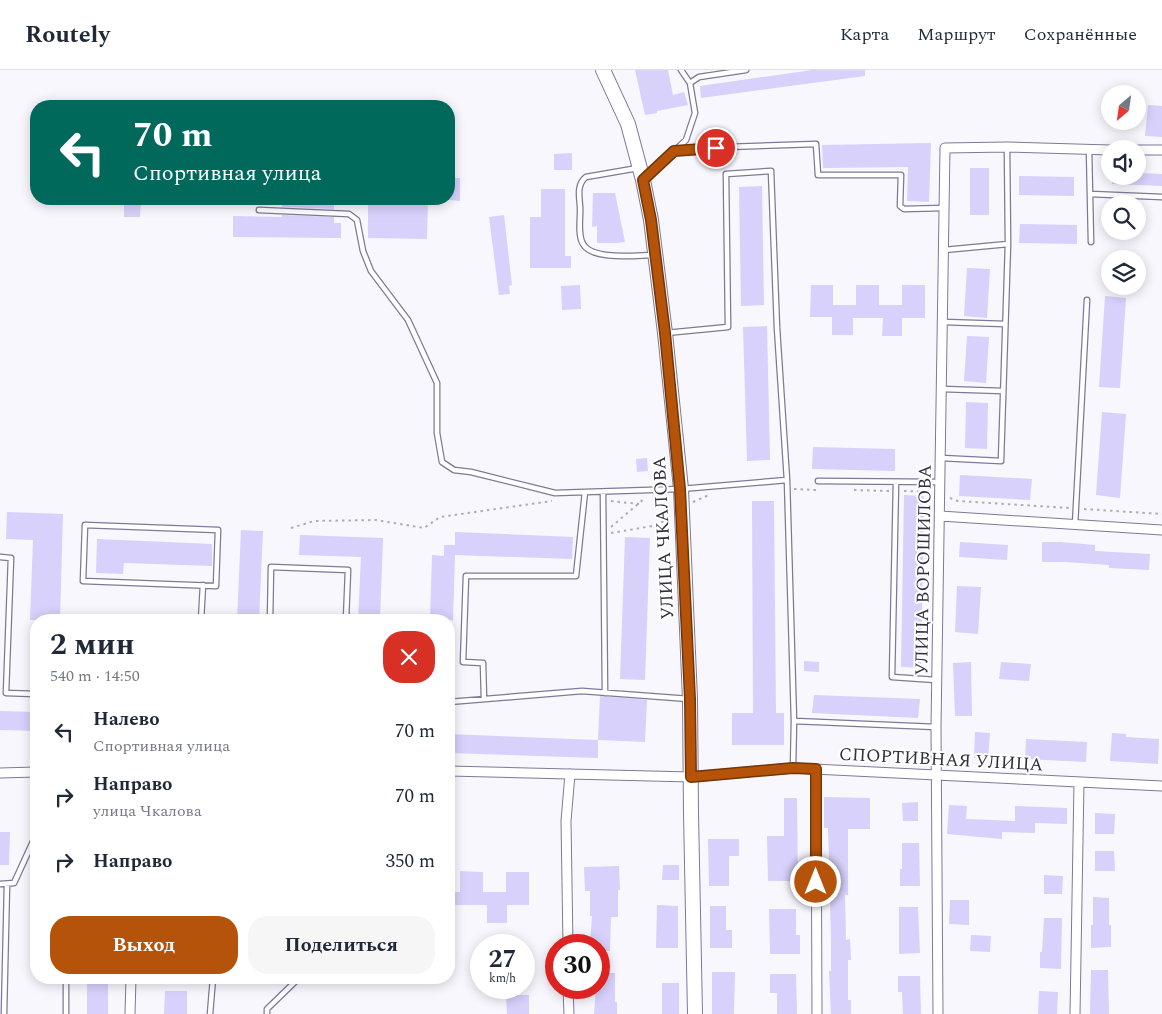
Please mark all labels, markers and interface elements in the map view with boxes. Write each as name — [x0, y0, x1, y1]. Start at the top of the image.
text: Routely — [25, 17, 110, 53]
text: Карта — [840, 21, 889, 48]
text: Маршрут — [917, 21, 996, 48]
text: Сохранённые — [1024, 21, 1137, 48]
north arrow — [1101, 85, 1146, 130]
map controls — [1101, 85, 1146, 295]
text: 70 m — [133, 109, 213, 162]
icon: left — [50, 120, 115, 185]
pin — [695, 127, 737, 169]
icon: arrive — [702, 134, 730, 162]
button: sound — [1101, 140, 1146, 185]
text: Спортивная улица — [133, 157, 322, 190]
button: search — [1101, 195, 1146, 240]
button: layers — [1101, 250, 1146, 295]
street label: УЛИЦА ЧКАЛОВА — [646, 456, 681, 620]
street label: УЛИЦА ВОРОШИЛОВА — [908, 464, 939, 676]
text: 2 мин — [50, 622, 135, 668]
button: close — [383, 631, 435, 683]
text: 540 m · 14:50 — [50, 664, 140, 688]
text: Налево — [93, 705, 160, 734]
text: 70 m — [395, 717, 435, 746]
icon: left — [50, 718, 78, 746]
text: Спортивная улица — [93, 734, 230, 758]
street label: СПОРТИВНАЯ УЛИЦА — [838, 741, 1044, 778]
text: Направо — [93, 770, 172, 799]
text: 70 m — [395, 782, 435, 811]
icon: right — [50, 783, 78, 811]
text: улица Чкалова — [93, 799, 202, 823]
text: Направо — [93, 847, 172, 876]
text: 350 m — [385, 847, 435, 876]
icon: right — [50, 848, 78, 876]
position arrow — [789, 855, 841, 907]
button: Выход — [50, 916, 238, 974]
button: Поделиться — [248, 916, 435, 974]
speed limit sign: 30 — [545, 934, 610, 999]
text: 27 — [488, 941, 517, 979]
text: km/h — [489, 969, 516, 988]

